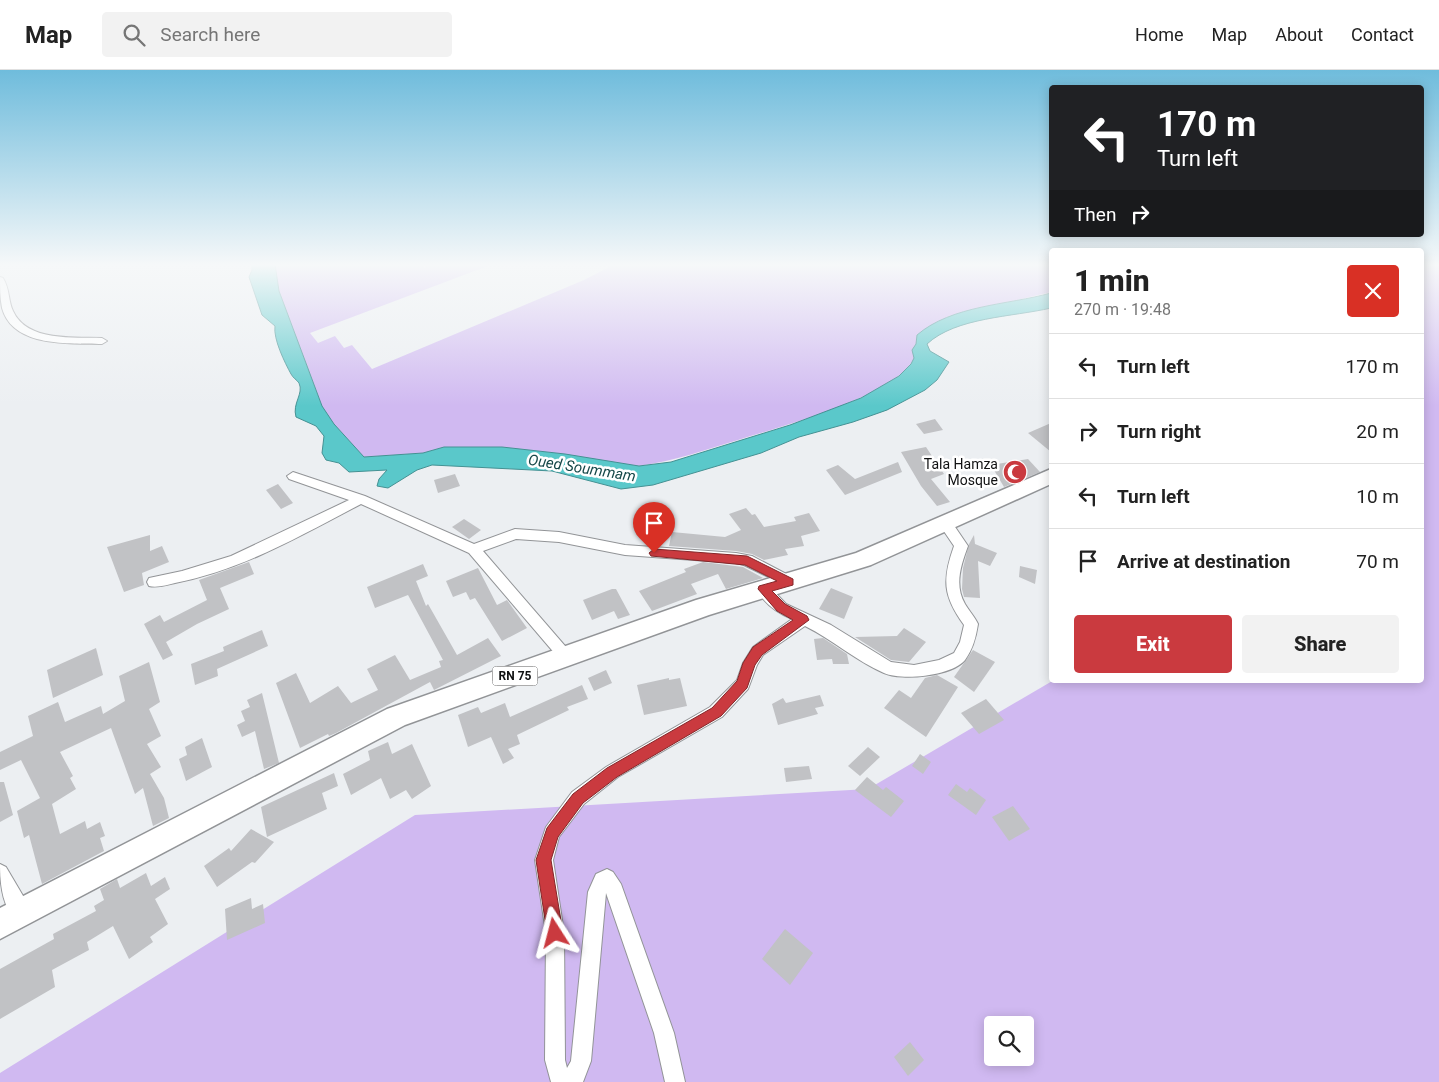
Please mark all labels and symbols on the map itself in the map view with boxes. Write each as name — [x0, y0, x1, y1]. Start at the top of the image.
water label: Oued Soummam — [527, 451, 637, 485]
place label: Tala Hamza Mosque — [924, 456, 998, 488]
mosque icon: Tala Hamza Mosque — [1002, 459, 1028, 485]
pin — [633, 502, 675, 553]
road number: RN 75 — [492, 666, 538, 686]
position arrow — [528, 906, 580, 958]

